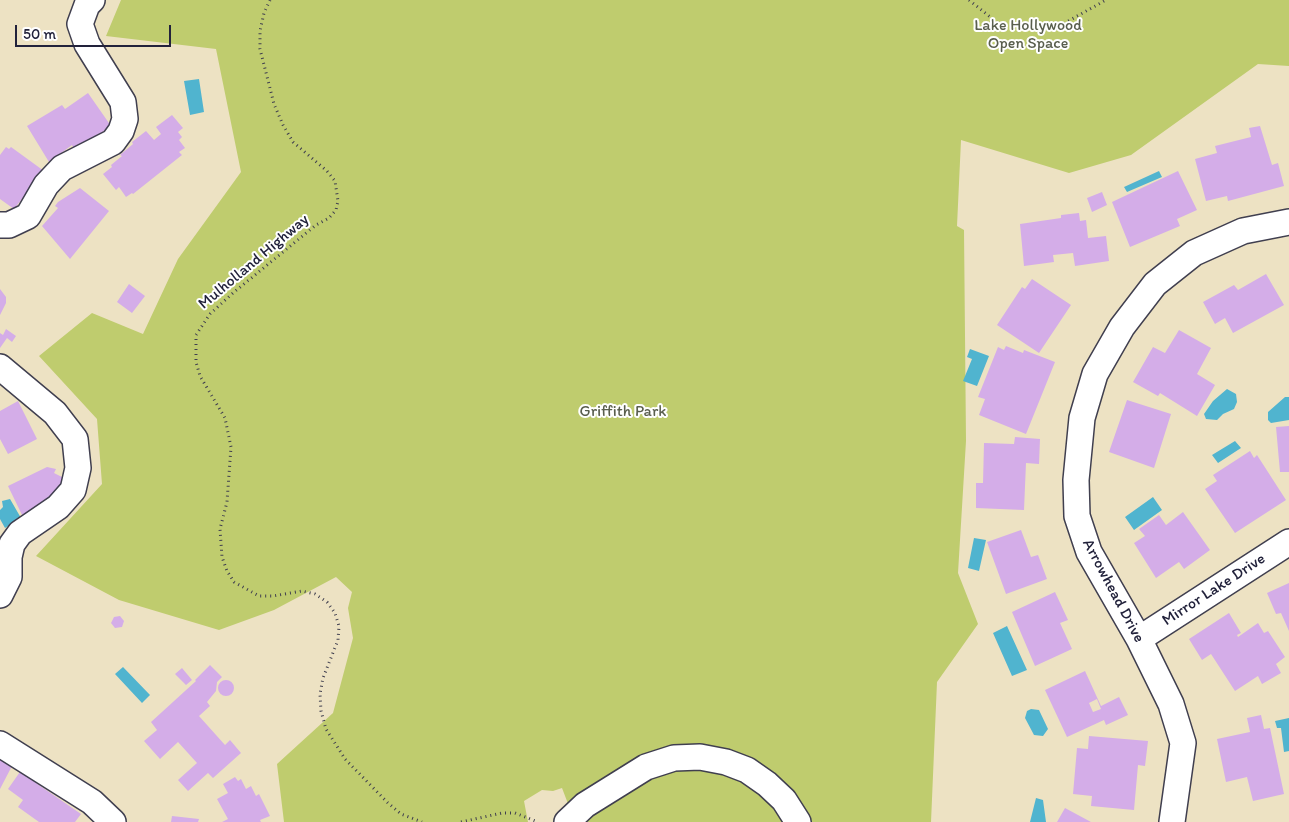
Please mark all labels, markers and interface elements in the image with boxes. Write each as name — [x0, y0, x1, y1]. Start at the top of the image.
scale bar — [18, 15, 174, 47]
park label: Lake Hollywood Open Space — [974, 16, 1082, 54]
text: 50 m — [23, 25, 56, 43]
street label: Mulholland Highway — [195, 210, 313, 314]
park label: Griffith Park — [580, 402, 666, 422]
street label: Arrowhead Drive — [1078, 536, 1148, 646]
street label: Mirror Lake Drive — [1159, 550, 1269, 630]

